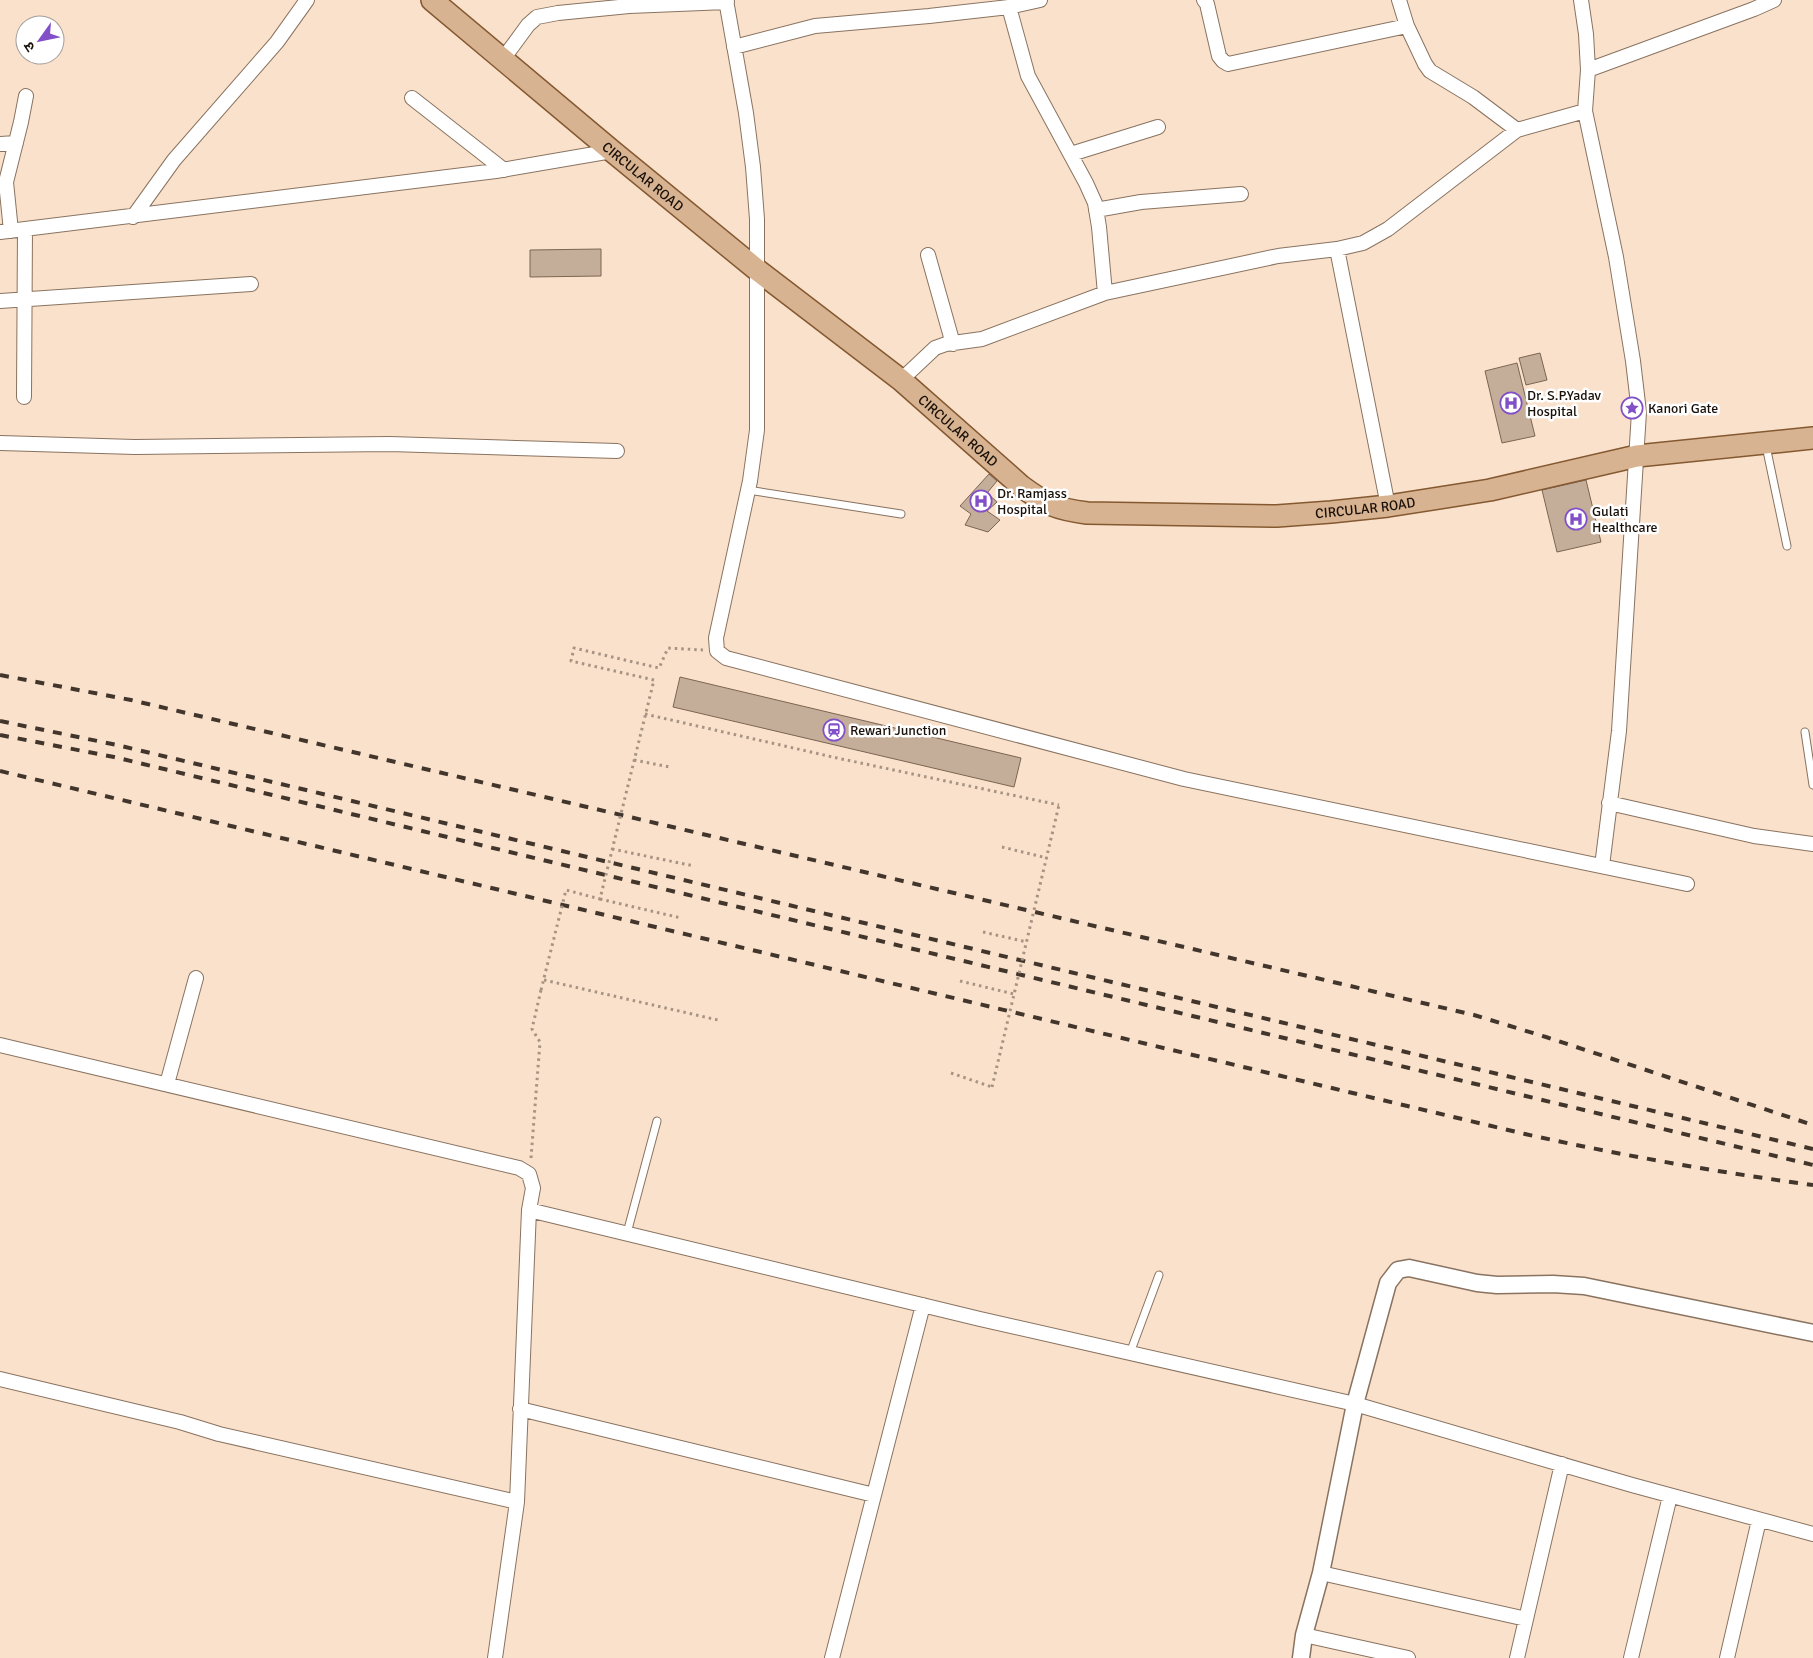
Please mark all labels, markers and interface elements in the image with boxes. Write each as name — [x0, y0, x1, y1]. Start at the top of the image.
north arrow — [15, 15, 65, 65]
text: उ — [20, 38, 39, 55]
street label: CIRCULAR ROAD — [599, 138, 687, 215]
place label: Dr. S.P.Yadav Hospital — [1527, 387, 1602, 420]
street label: CIRCULAR ROAD — [915, 391, 1002, 470]
hospital icon: Dr. S.P.Yadav Hospital — [1499, 391, 1523, 415]
place icon: Kanori Gate — [1620, 396, 1644, 420]
place label: Kanori Gate — [1648, 400, 1718, 417]
place label: Dr. Ramjass Hospital — [997, 485, 1067, 518]
hospital icon: Dr. Ramjass Hospital — [969, 489, 993, 513]
street label: CIRCULAR ROAD — [1315, 493, 1417, 522]
place label: Gulati Healthcare — [1592, 503, 1658, 536]
hospital icon: Gulati Healthcare — [1564, 507, 1588, 531]
station icon: Rewari Junction — [822, 718, 846, 742]
place label: Rewari Junction — [850, 722, 946, 739]

